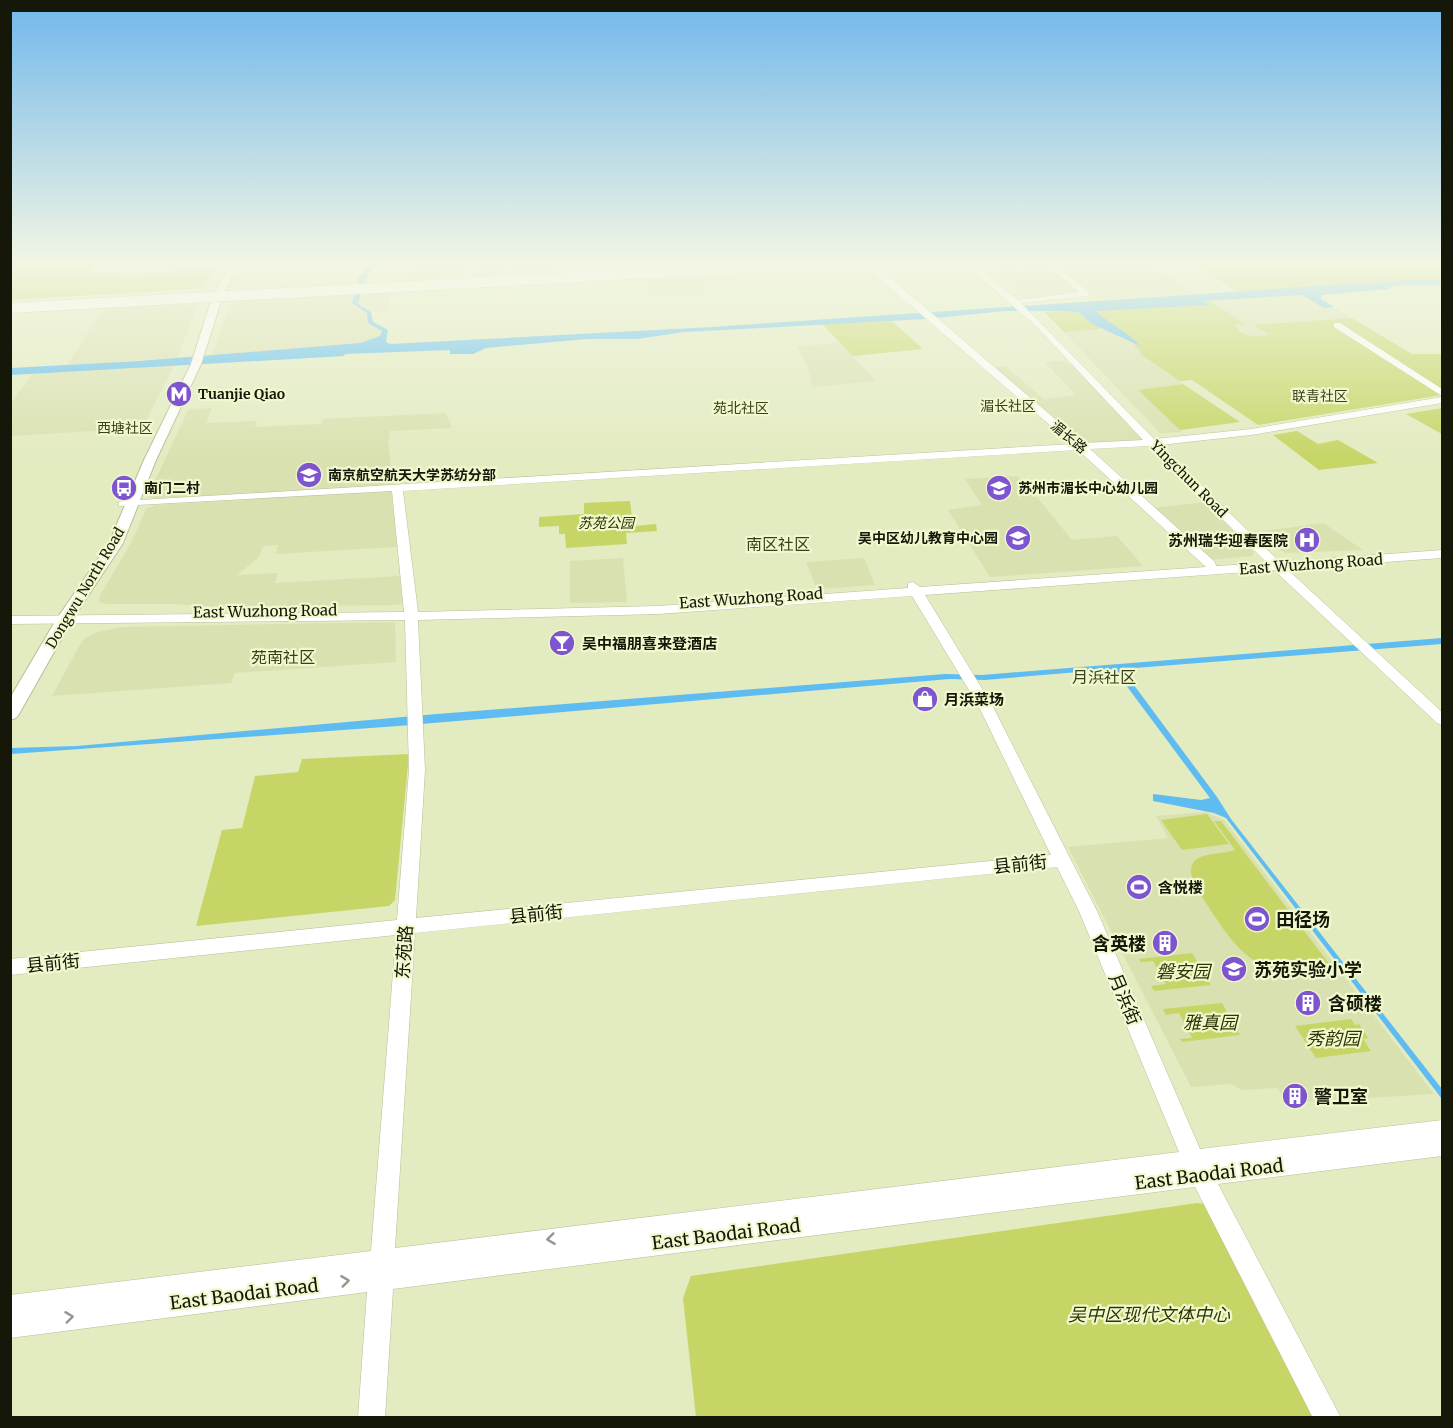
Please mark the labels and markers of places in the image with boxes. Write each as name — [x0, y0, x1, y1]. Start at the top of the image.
metro station icon: Tuanjie Qiao — [164, 379, 194, 409]
place label: Tuanjie Qiao — [198, 385, 285, 403]
school or university icon: 南京航空航天大学苏纺分部 — [294, 460, 324, 490]
place label: 南京航空航天大学苏纺分部 — [328, 466, 496, 484]
bus stop icon: 南门二村 — [109, 473, 139, 503]
school or university icon: 苏州市湄长中心幼儿园 — [984, 473, 1014, 503]
place label: 南门二村 — [144, 479, 200, 497]
place label: 苏州市湄长中心幼儿园 — [1018, 479, 1158, 497]
school or university icon: 吴中区幼儿教育中心园 — [1003, 523, 1033, 553]
hospital icon: 苏州瑞华迎春医院 — [1292, 525, 1322, 555]
place label: 吴中区幼儿教育中心园 — [858, 529, 998, 547]
place label: 苏州瑞华迎春医院 — [1168, 531, 1288, 550]
bar icon: 吴中福朋喜来登酒店 — [547, 628, 577, 658]
place label: 吴中福朋喜来登酒店 — [582, 634, 717, 653]
shop icon: 月浜菜场 — [910, 684, 940, 714]
place label: 月浜菜场 — [944, 690, 1004, 709]
sports icon: 含悦楼 — [1124, 872, 1154, 902]
place label: 含悦楼 — [1158, 878, 1203, 897]
sports icon: 田径场 — [1242, 904, 1272, 934]
place label: 田径场 — [1276, 908, 1330, 931]
building icon: 含英楼 — [1150, 928, 1180, 958]
place label: 含英楼 — [1092, 932, 1146, 955]
school or university icon: 苏苑实验小学 — [1219, 954, 1249, 984]
place label: 苏苑实验小学 — [1254, 958, 1362, 981]
building icon: 含硕楼 — [1293, 988, 1323, 1018]
place label: 含硕楼 — [1328, 992, 1382, 1015]
building icon: 警卫室 — [1280, 1081, 1310, 1111]
place label: 警卫室 — [1314, 1085, 1368, 1108]

